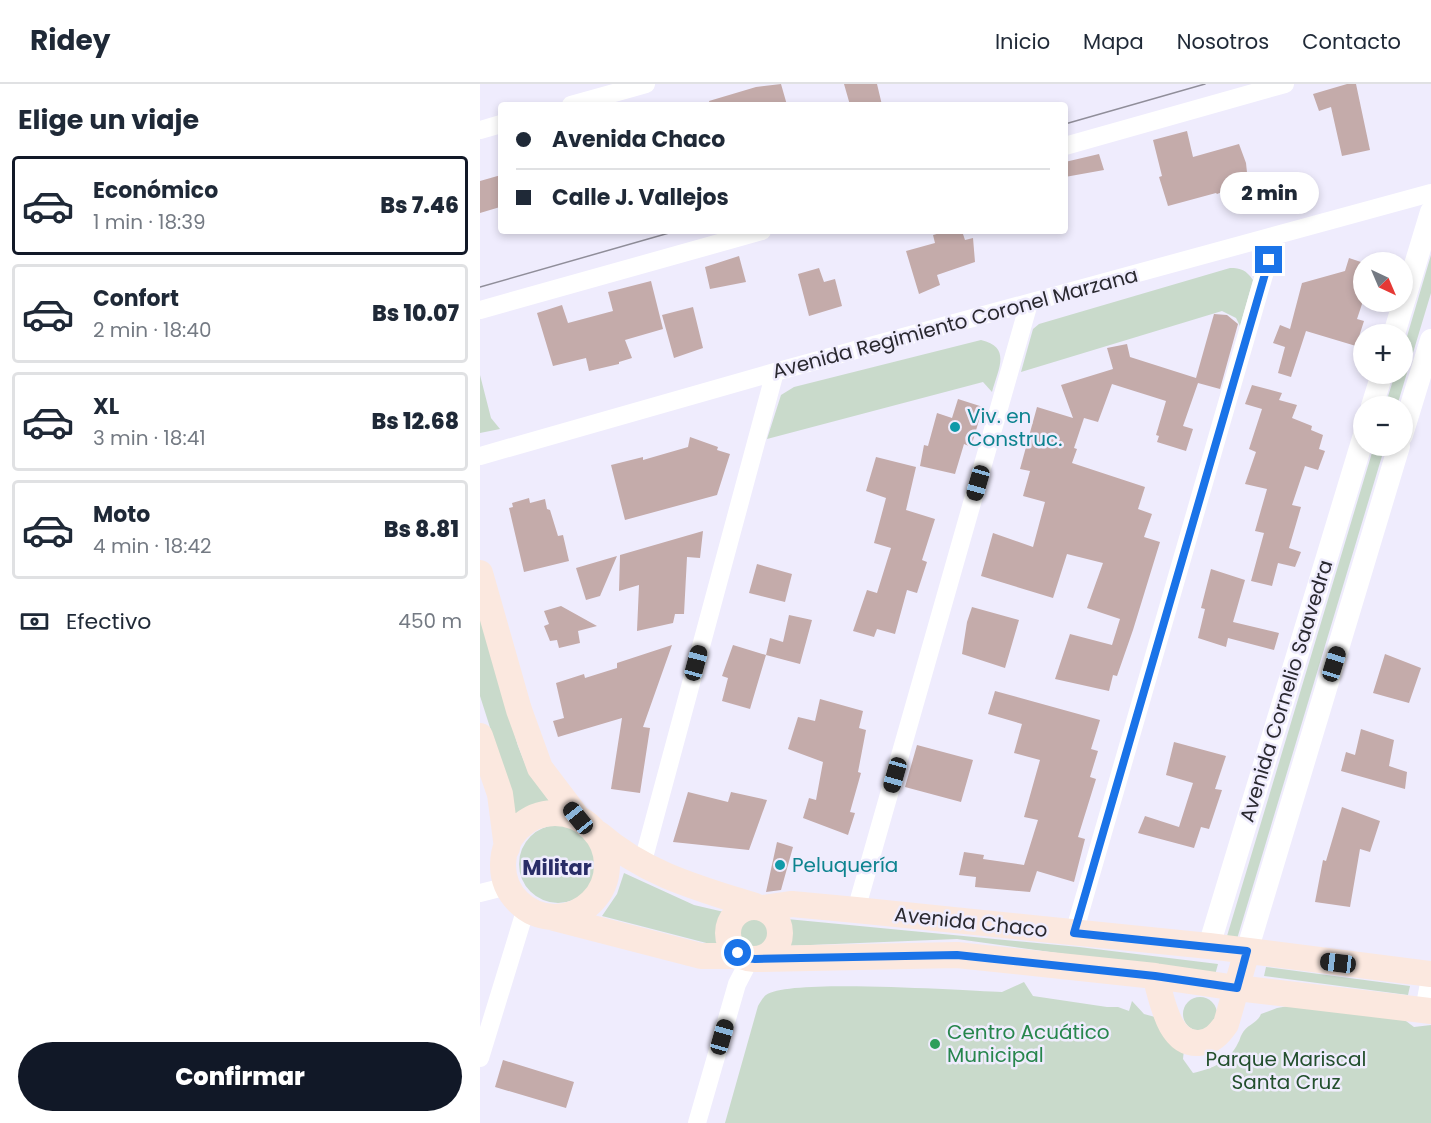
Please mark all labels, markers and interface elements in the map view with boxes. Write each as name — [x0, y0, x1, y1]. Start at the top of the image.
text: Ridey — [30, 21, 110, 60]
text: Inicio — [995, 27, 1050, 56]
text: Mapa — [1083, 27, 1144, 56]
text: Nosotros — [1177, 27, 1269, 56]
text: Contacto — [1302, 27, 1401, 56]
text: Elige un viaje — [18, 101, 199, 138]
text: Avenida Chaco — [552, 124, 725, 155]
callout: 2 min — [1220, 173, 1318, 215]
text: Económico — [93, 175, 218, 206]
icon: car — [21, 179, 75, 233]
text: 2 min — [1241, 179, 1298, 207]
text: Calle J. Vallejos — [552, 182, 729, 213]
text: Bs 7.46 — [380, 190, 459, 221]
text: 1 min · 18:39 — [93, 208, 206, 236]
route end — [1255, 246, 1282, 273]
north arrow — [1353, 252, 1413, 312]
map controls — [1353, 252, 1413, 456]
street label: Avenida Regimiento Coronel Marzana — [769, 261, 1141, 385]
text: Confort — [93, 283, 179, 314]
icon: car — [21, 287, 75, 341]
text: Bs 10.07 — [372, 298, 459, 329]
text: 2 min · 18:40 — [93, 316, 212, 344]
button: + — [1353, 324, 1413, 384]
text: XL — [93, 391, 119, 422]
icon: car — [21, 395, 75, 449]
button: − — [1353, 396, 1413, 456]
place label: Viv. en Construc. — [967, 402, 1062, 453]
text: Bs 12.68 — [372, 406, 459, 437]
marker: Viv. en Construc. — [948, 420, 962, 434]
text: 3 min · 18:41 — [93, 424, 206, 452]
car — [964, 463, 992, 503]
text: Moto — [93, 499, 150, 530]
icon: car — [21, 503, 75, 557]
text: Bs 8.81 — [384, 514, 459, 545]
text: 4 min · 18:42 — [93, 532, 212, 560]
street label: Avenida Cornelio Saavedra — [1233, 556, 1339, 826]
icon: cash — [18, 605, 51, 638]
text: Efectivo — [66, 606, 151, 637]
text: 450 m — [398, 607, 462, 635]
car — [683, 643, 709, 683]
car — [1320, 644, 1348, 684]
car — [881, 755, 909, 795]
car — [560, 798, 596, 838]
place label: Peluquería — [792, 851, 898, 879]
district label: Militar — [522, 853, 592, 882]
marker: Peluquería — [773, 858, 787, 872]
street label: Avenida Chaco — [893, 900, 1049, 944]
route start — [724, 939, 751, 966]
car — [1319, 952, 1357, 974]
car — [708, 1017, 736, 1057]
place label: Centro Acuático Municipal — [947, 1018, 1110, 1069]
marker: Centro Acuático Municipal — [928, 1037, 942, 1051]
button: Confirmar — [18, 1042, 462, 1111]
park label: Parque Mariscal Santa Cruz — [1206, 1045, 1366, 1096]

